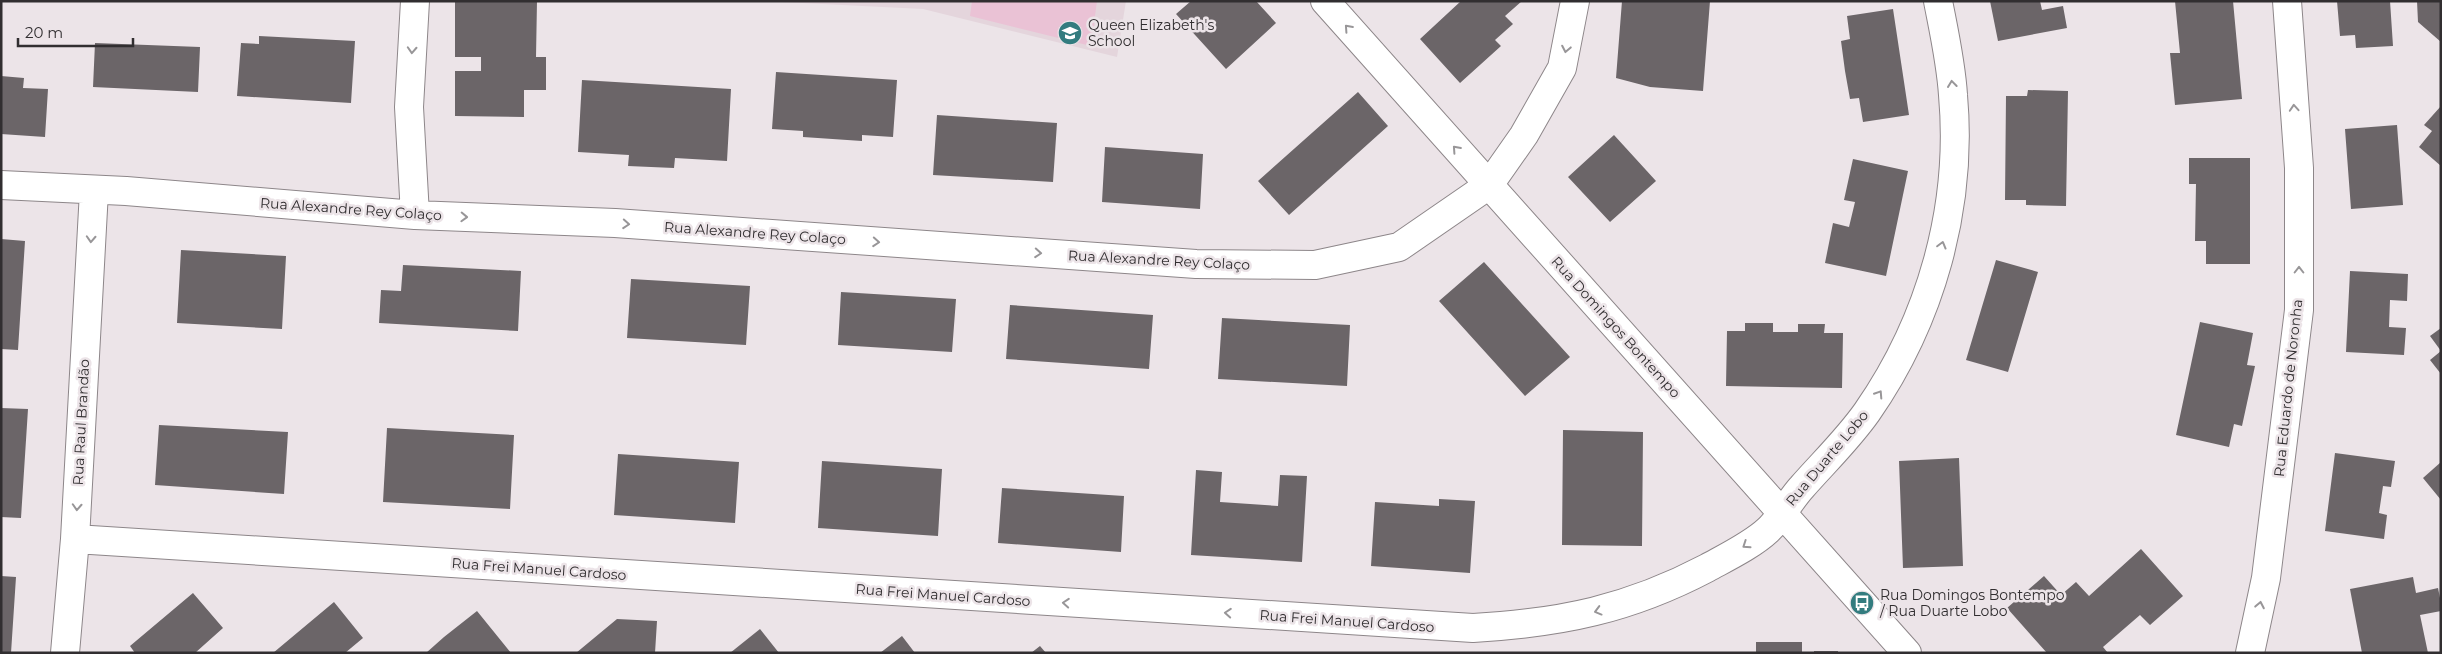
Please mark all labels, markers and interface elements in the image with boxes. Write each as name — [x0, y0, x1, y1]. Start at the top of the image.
scale bar — [18, 15, 132, 47]
place label: Queen Elizabeth's School — [1088, 16, 1214, 50]
school or university icon: Queen Elizabeth's School — [1057, 20, 1083, 46]
text: 20 m — [25, 23, 63, 42]
one-way arrow — [1345, 24, 1354, 33]
one-way arrow — [1561, 45, 1571, 54]
one-way arrow — [407, 46, 418, 54]
one-way arrow — [1947, 79, 1958, 87]
one-way arrow — [2289, 103, 2300, 111]
one-way arrow — [1453, 145, 1462, 154]
street label: Rua Alexandre Rey Colaço — [259, 194, 443, 224]
one-way arrow — [460, 212, 468, 222]
street label: Rua Alexandre Rey Colaço — [663, 218, 847, 248]
one-way arrow — [623, 219, 631, 230]
one-way arrow — [86, 236, 97, 244]
one-way arrow — [872, 236, 880, 247]
one-way arrow — [1936, 241, 1947, 250]
street label: Rua Alexandre Rey Colaço — [1067, 246, 1251, 274]
one-way arrow — [1034, 247, 1042, 258]
street label: Rua Domingos Bontempo — [1548, 252, 1685, 402]
one-way arrow — [2294, 266, 2304, 274]
street label: Rua Eduardo de Noronha — [2270, 298, 2306, 478]
street label: Rua Raul Brandão — [69, 358, 93, 486]
one-way arrow — [1872, 390, 1882, 399]
street label: Rua Duarte Lobo — [1782, 406, 1872, 509]
one-way arrow — [71, 503, 82, 511]
one-way arrow — [1742, 539, 1752, 548]
street label: Rua Frei Manuel Cardoso — [451, 554, 627, 584]
street label: Rua Frei Manuel Cardoso — [855, 580, 1031, 610]
place label: Rua Domingos Bontempo / Rua Duarte Lobo — [1879, 586, 2065, 620]
bus stop icon: Rua Domingos Bontempo / Rua Duarte Lobo — [1849, 590, 1875, 616]
one-way arrow — [1062, 597, 1070, 608]
one-way arrow — [2254, 601, 2265, 609]
one-way arrow — [1594, 605, 1603, 616]
street label: Rua Frei Manuel Cardoso — [1259, 606, 1435, 636]
one-way arrow — [1224, 608, 1232, 619]

